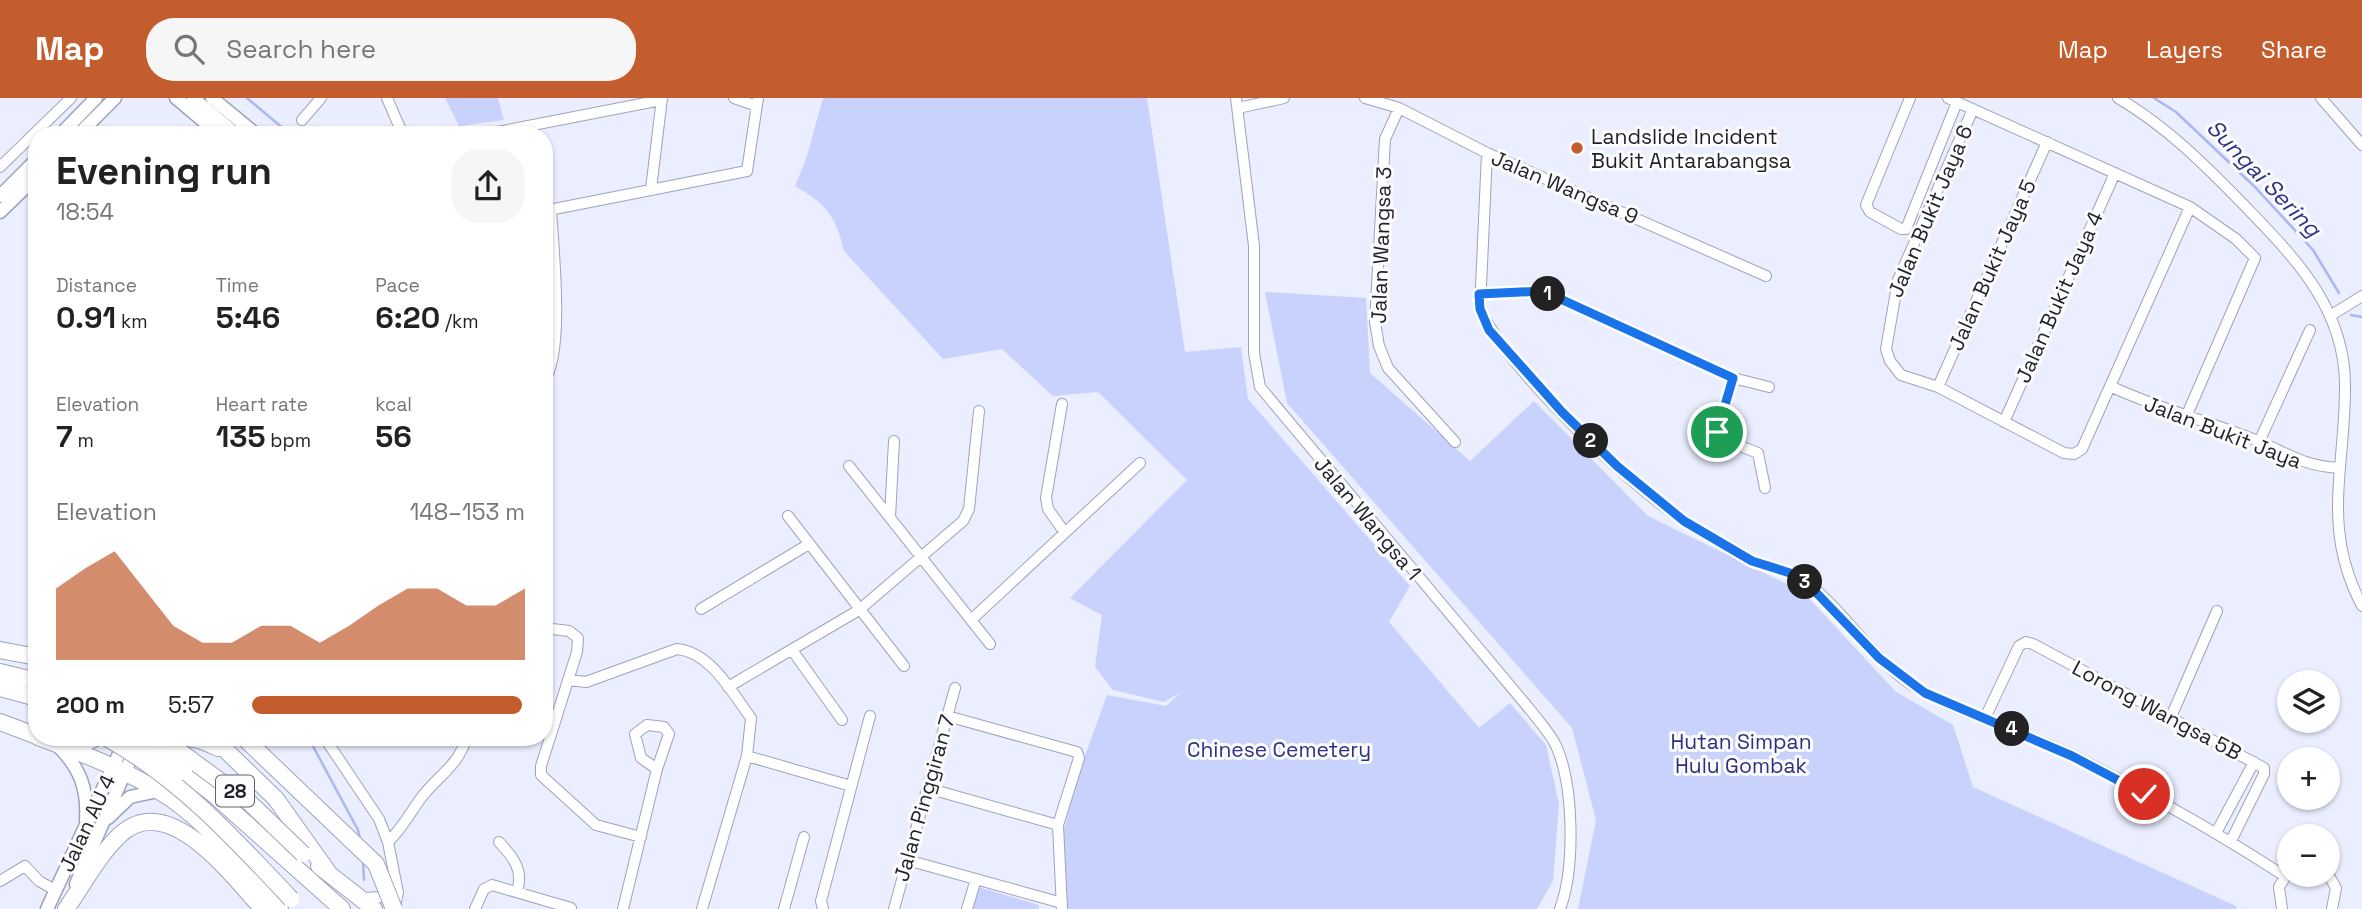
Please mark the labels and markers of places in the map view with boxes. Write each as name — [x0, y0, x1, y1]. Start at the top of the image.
place label: Landslide Incident Bukit Antarabangsa — [1591, 123, 1791, 174]
marker: Landslide Incident Bukit Antarabangsa — [1569, 140, 1585, 156]
pin: 1 — [1530, 276, 1566, 312]
pin — [1687, 402, 1747, 462]
pin: 2 — [1574, 424, 1608, 458]
pin: 3 — [1787, 564, 1822, 600]
pin: 4 — [1994, 712, 2030, 746]
pin — [2114, 764, 2174, 824]

